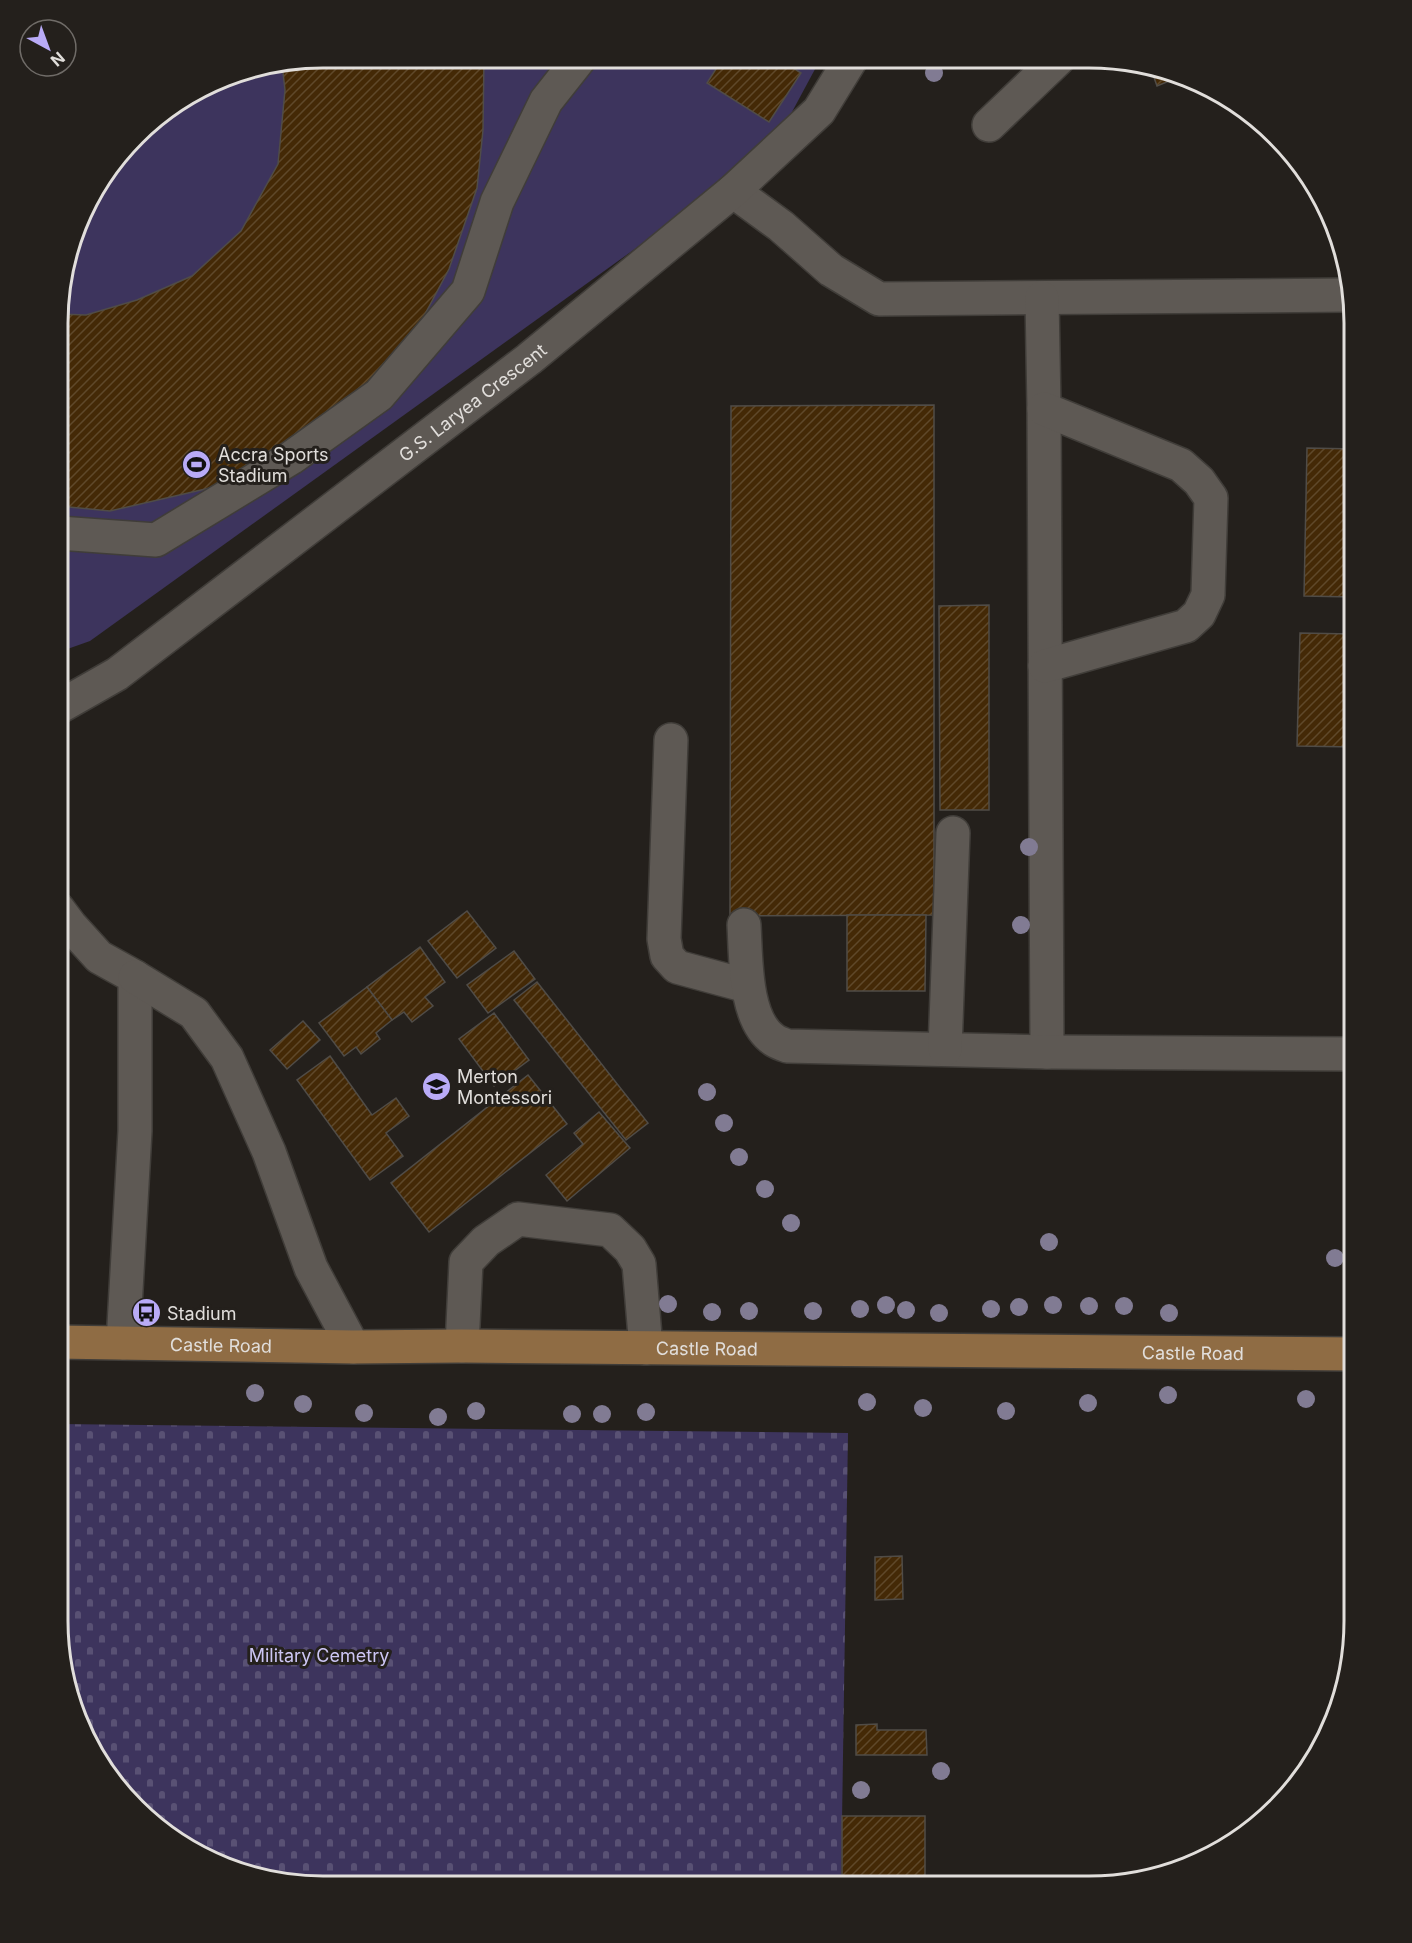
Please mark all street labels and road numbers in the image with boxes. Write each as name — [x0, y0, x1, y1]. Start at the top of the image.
street label: G.S. Laryea Crescent — [394, 339, 550, 465]
street label: Castle Road — [170, 1333, 272, 1356]
street label: Castle Road — [656, 1337, 758, 1359]
street label: Castle Road — [1142, 1342, 1244, 1364]

